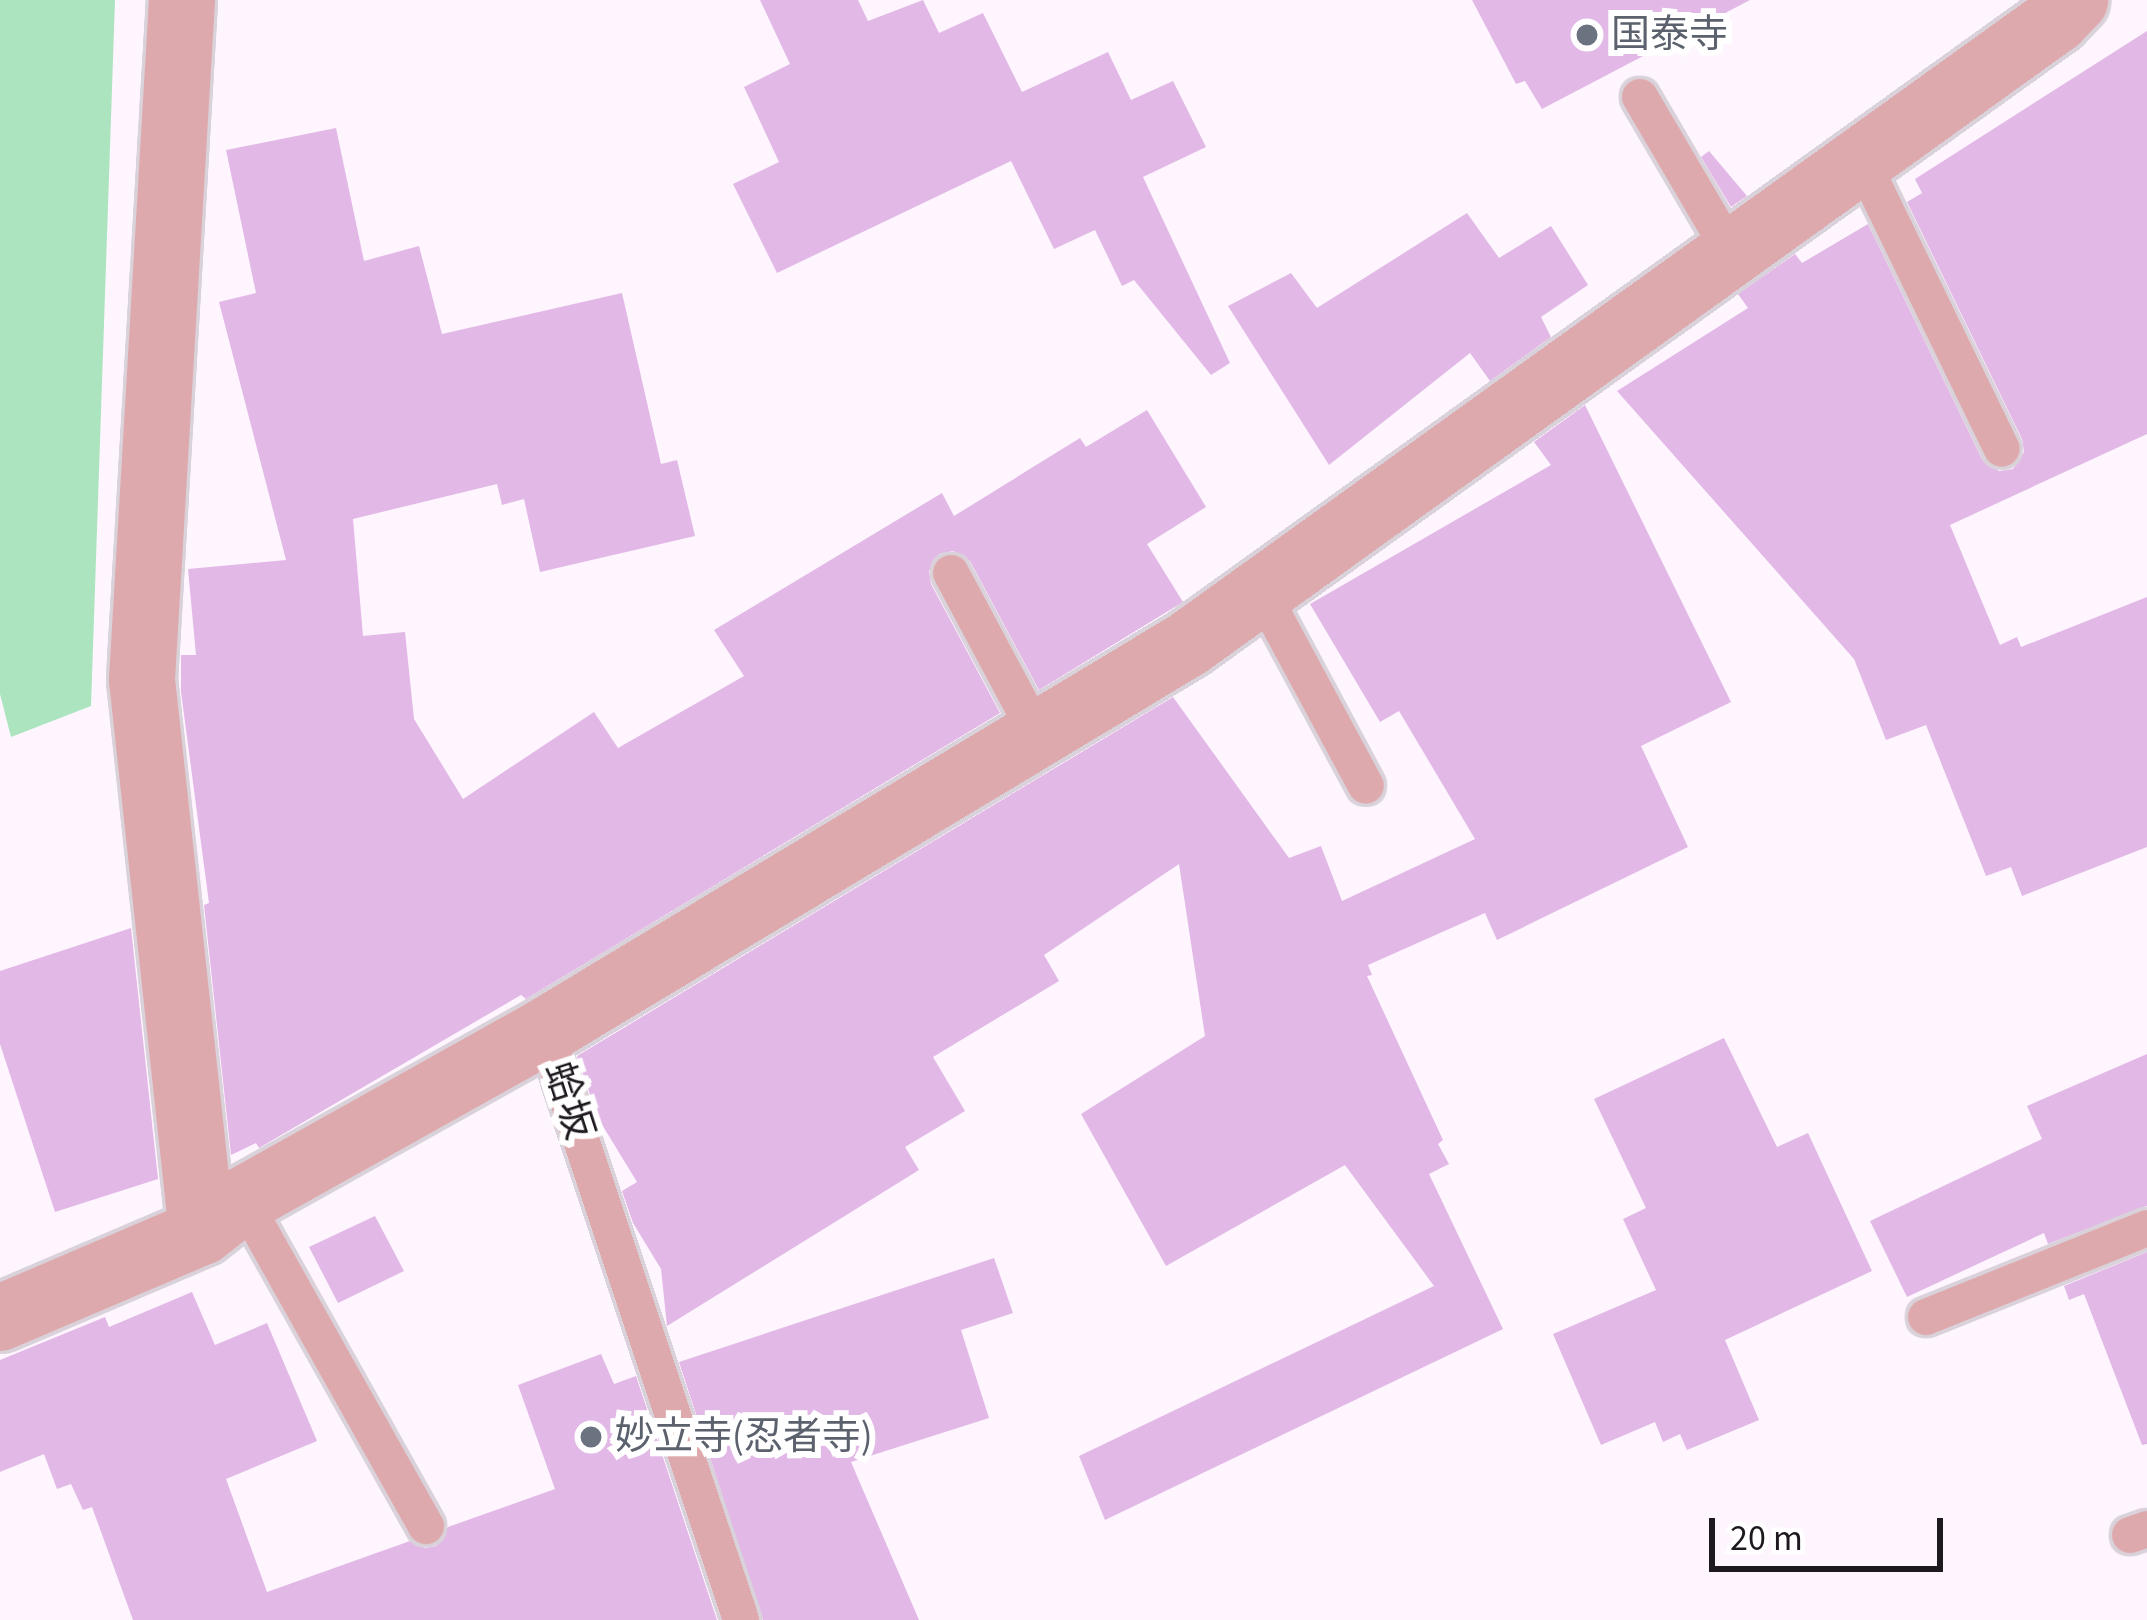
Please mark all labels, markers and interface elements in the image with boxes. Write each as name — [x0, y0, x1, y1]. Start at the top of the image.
place label: 国泰寺 — [1611, 12, 1728, 58]
marker: 国泰寺 — [1574, 22, 1600, 48]
street label: 蛤坂 — [534, 1057, 602, 1145]
place label: 妙立寺(忍者寺) — [615, 1414, 873, 1460]
marker: 妙立寺(忍者寺) — [578, 1424, 604, 1450]
scale bar — [1715, 1494, 1949, 1568]
text: 20 m — [1730, 1513, 1803, 1564]

